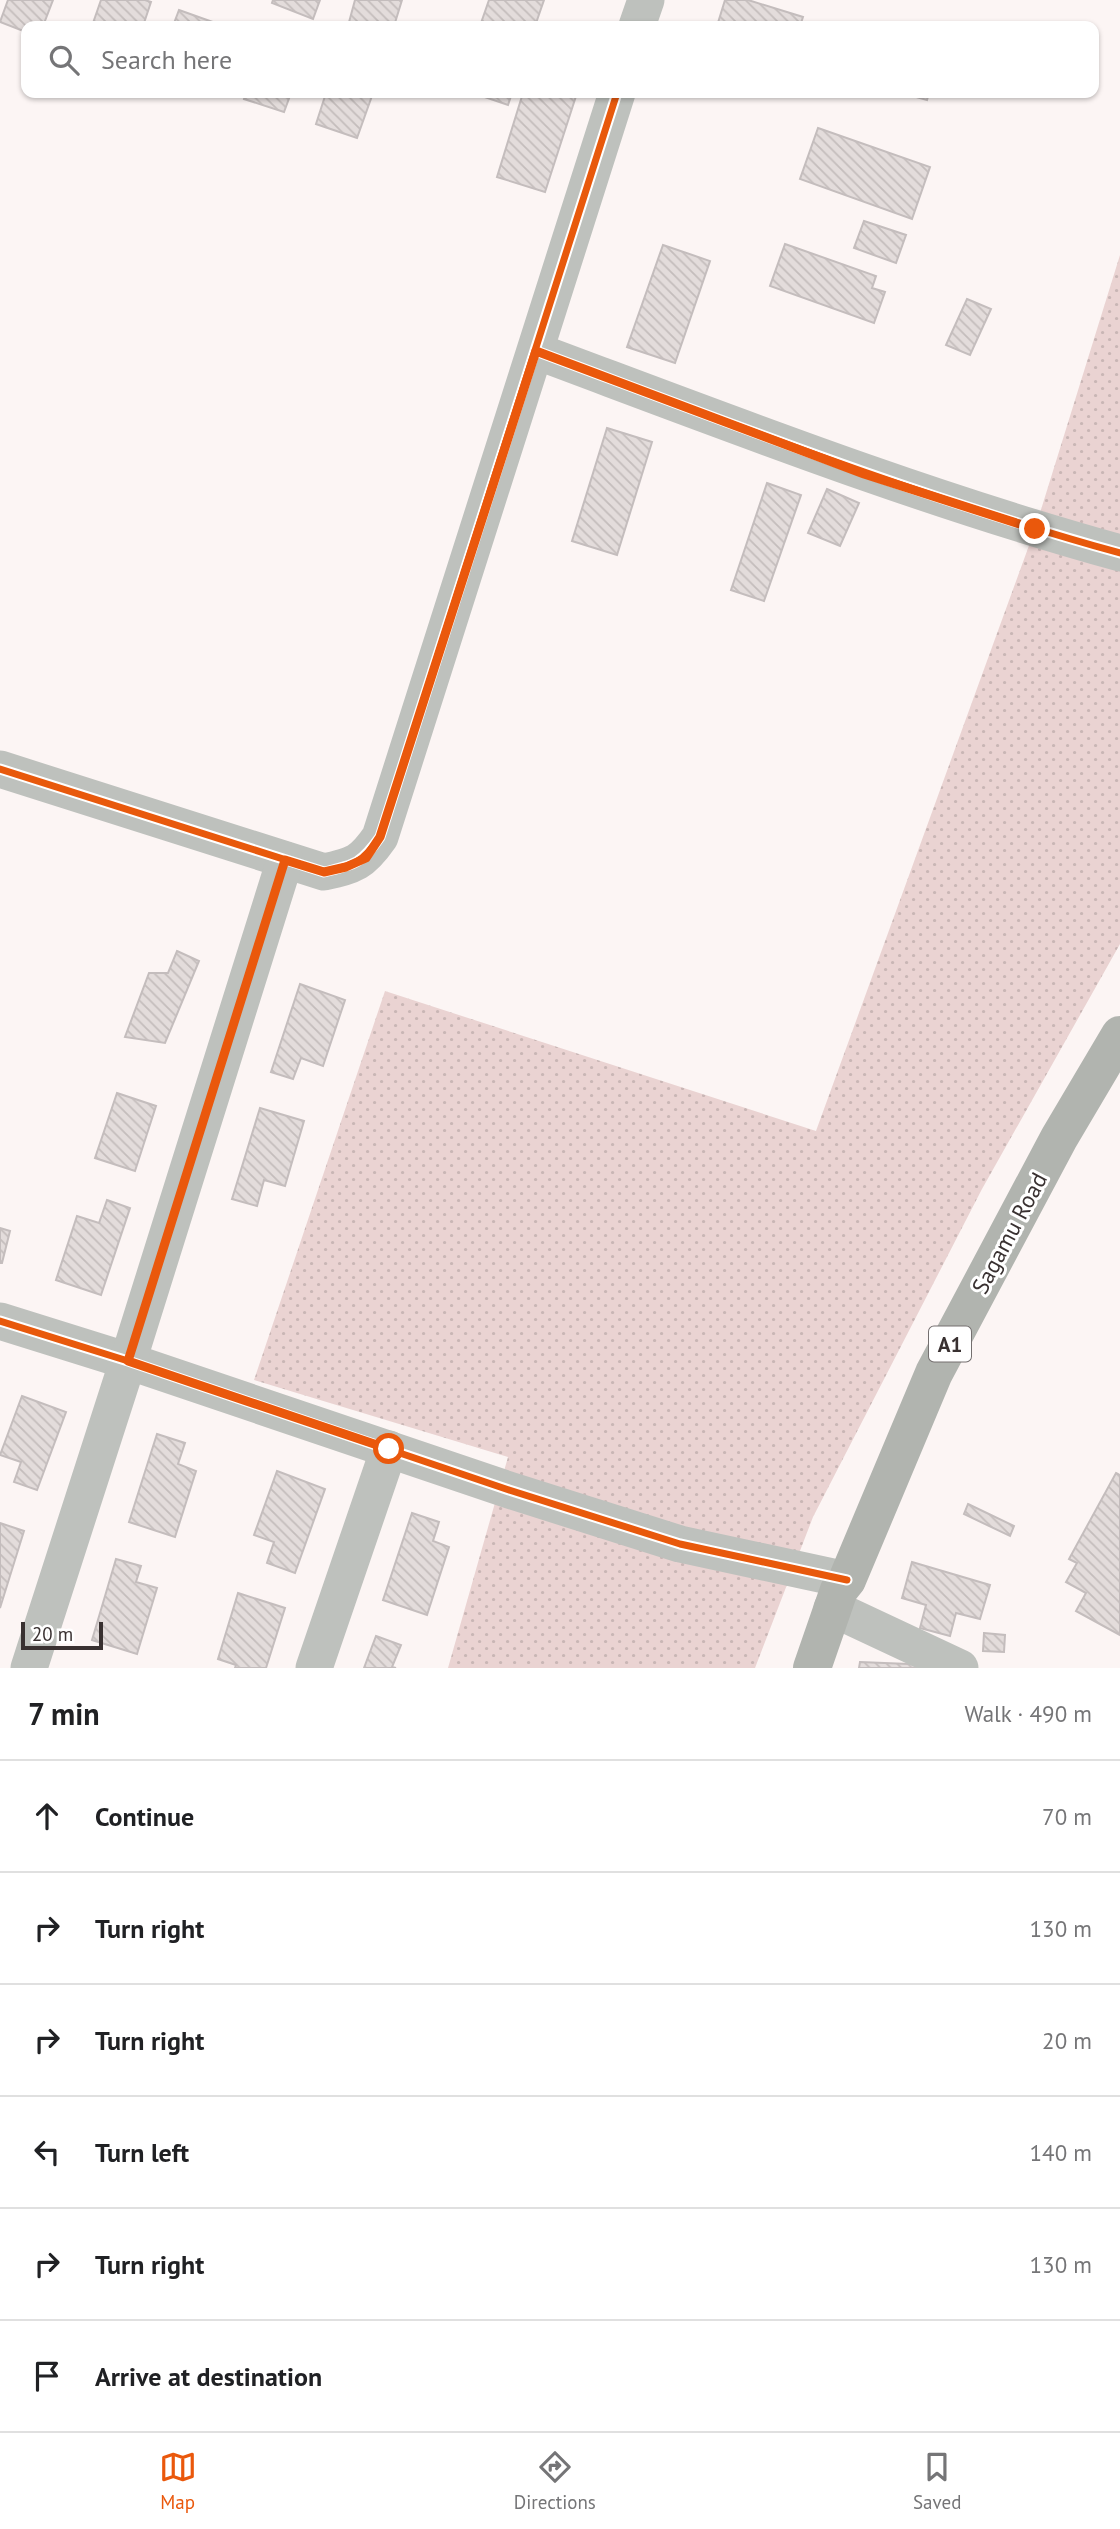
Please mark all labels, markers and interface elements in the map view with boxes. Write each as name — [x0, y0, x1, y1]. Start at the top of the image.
search box — [21, 21, 1099, 98]
icon: search — [45, 41, 83, 79]
text: Search here — [101, 43, 232, 76]
route end — [1019, 513, 1050, 544]
street label: Sagamu Road — [965, 1167, 1053, 1299]
road number: A1 — [929, 1326, 971, 1362]
route start — [373, 1433, 404, 1464]
scale bar — [21, 1619, 103, 1651]
text: 20 m — [32, 1622, 73, 1646]
text: 7 min — [28, 1694, 100, 1733]
text: Walk · 490 m — [965, 1699, 1092, 1728]
icon: ahead — [28, 1797, 66, 1835]
text: Continue — [95, 1800, 194, 1833]
text: 70 m — [1042, 1802, 1092, 1831]
icon: right — [28, 1909, 66, 1947]
text: Turn right — [95, 1912, 204, 1945]
text: 130 m — [1030, 1914, 1092, 1943]
icon: right — [28, 2021, 66, 2059]
text: Turn right — [95, 2024, 204, 2057]
text: 20 m — [1042, 2026, 1092, 2055]
icon: left — [28, 2133, 66, 2171]
text: Turn left — [95, 2136, 189, 2169]
text: 140 m — [1030, 2138, 1092, 2167]
icon: right — [28, 2245, 66, 2283]
text: Turn right — [95, 2248, 204, 2281]
text: 130 m — [1030, 2250, 1092, 2279]
icon: arrive — [28, 2357, 66, 2395]
text: Arrive at destination — [95, 2360, 322, 2393]
tab: Map — [159, 2448, 197, 2514]
tab: Directions — [514, 2448, 596, 2514]
tab: Saved — [913, 2448, 961, 2514]

